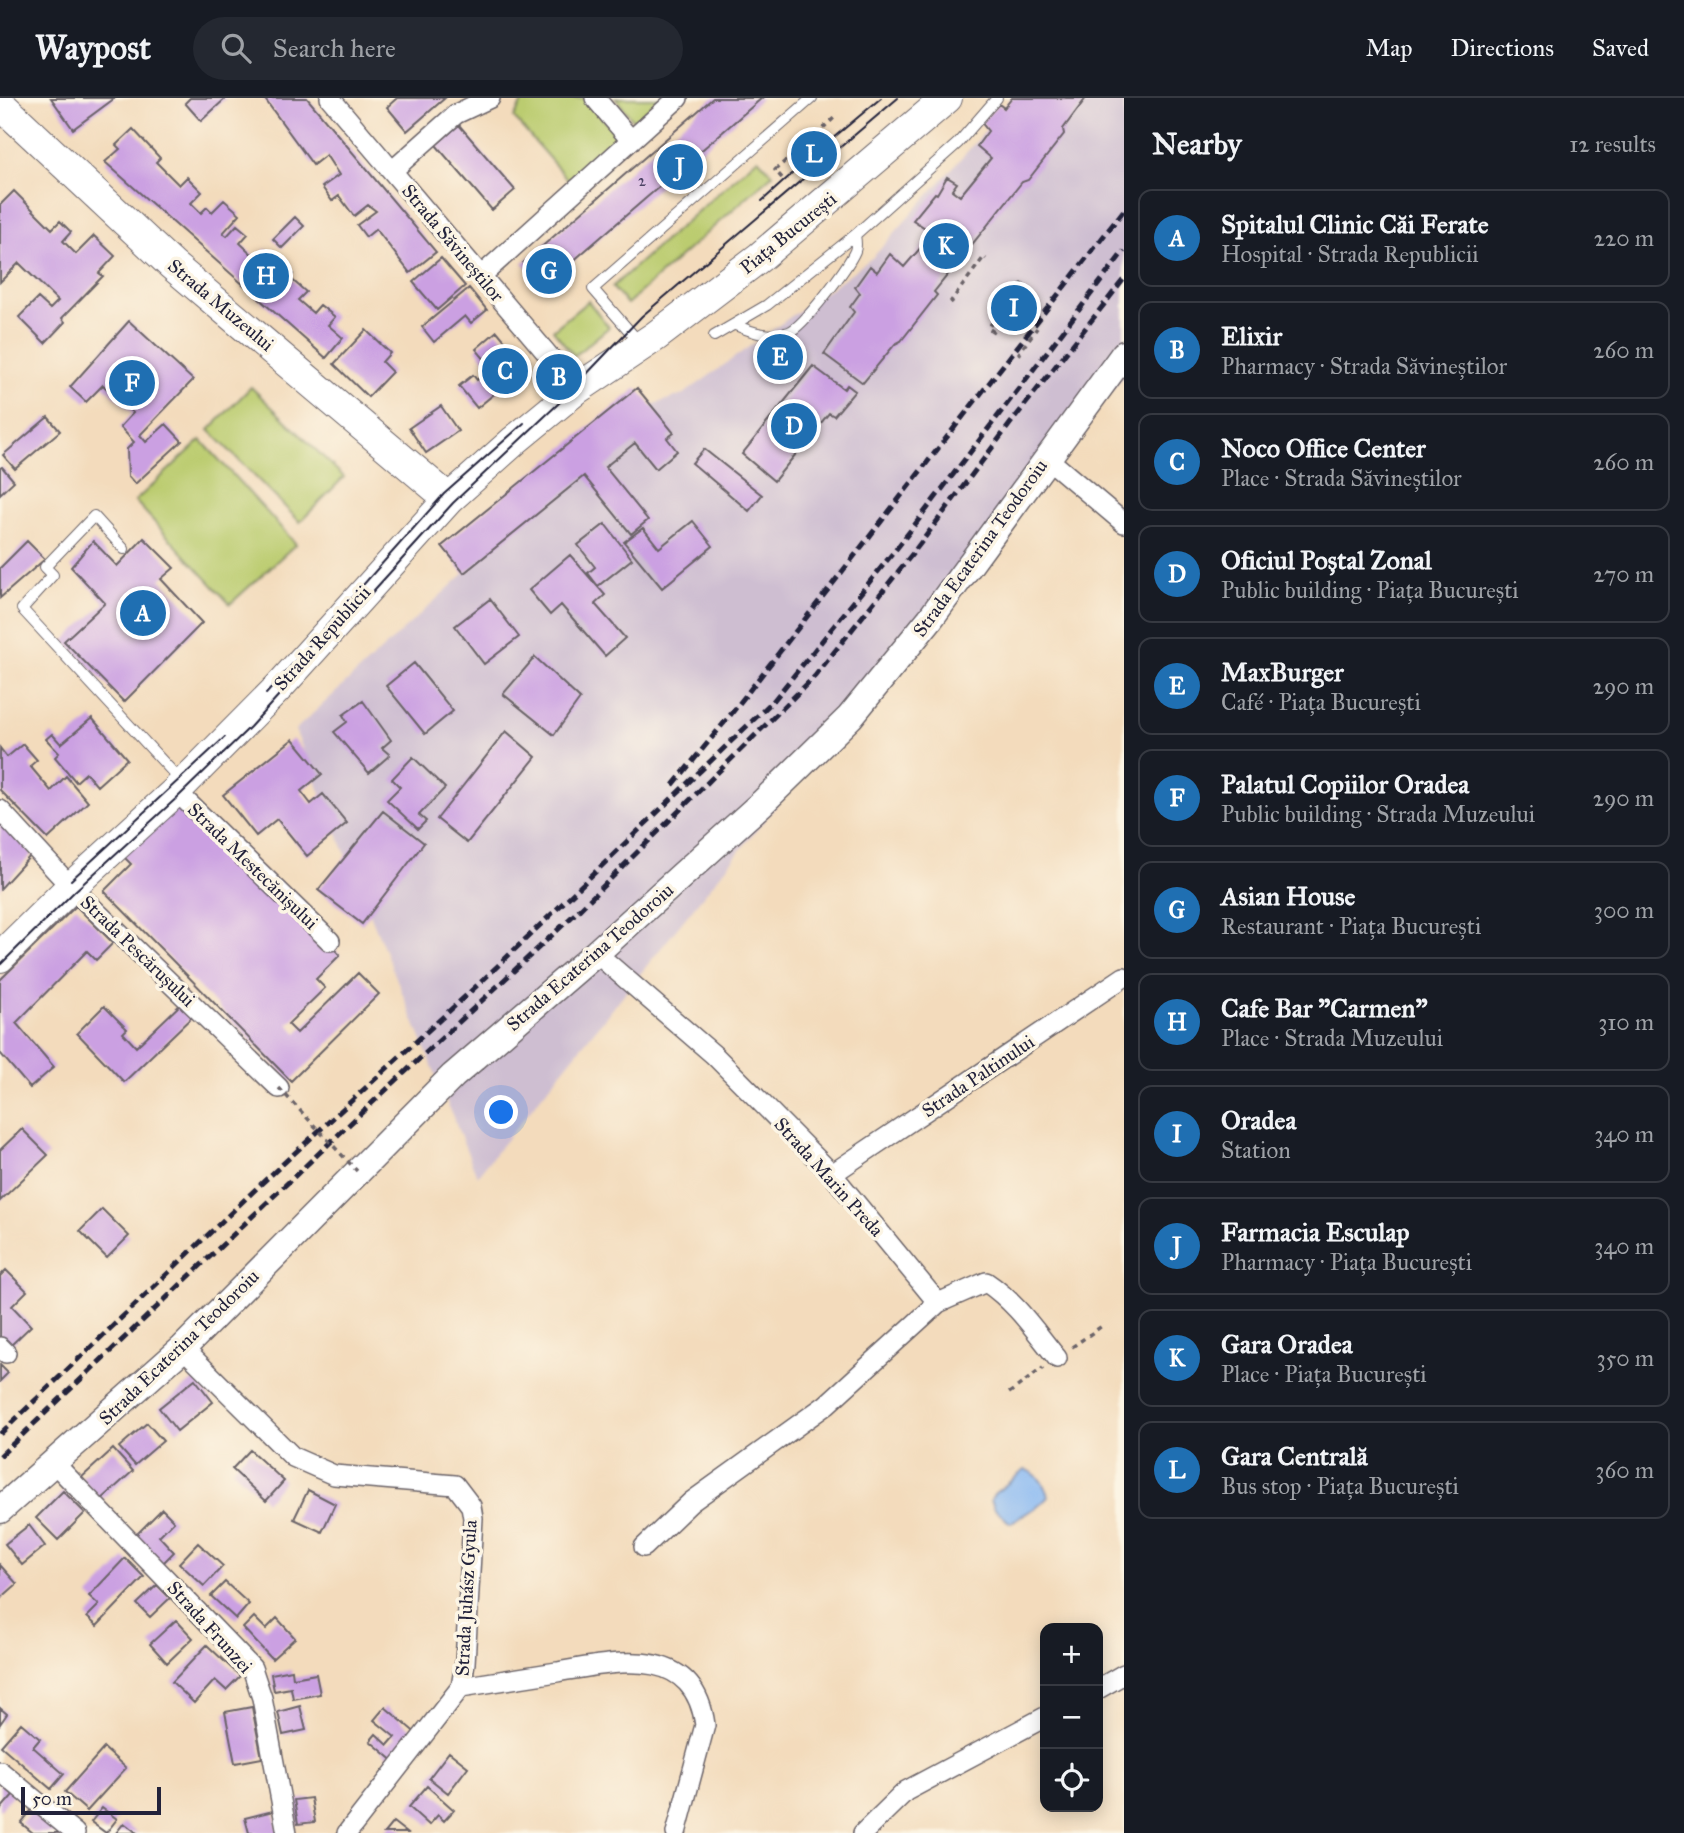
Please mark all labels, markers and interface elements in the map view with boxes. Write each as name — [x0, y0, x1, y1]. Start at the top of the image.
search box — [193, 17, 683, 80]
text: Waypost — [35, 28, 151, 68]
icon: search — [217, 29, 255, 67]
text: Search here — [273, 32, 396, 64]
text: Map — [1366, 33, 1413, 63]
text: Directions — [1451, 33, 1554, 63]
text: Saved — [1592, 33, 1649, 63]
text: Nearby — [1152, 126, 1242, 162]
pin: L — [791, 128, 837, 180]
text: 12 results — [1569, 130, 1656, 158]
pin: J — [657, 141, 703, 193]
house number: 2 — [638, 171, 646, 190]
street label: Strada Săvineștilor — [397, 179, 509, 307]
street label: Piața București — [735, 187, 841, 279]
text: Spitalul Clinic Căi Ferate — [1221, 208, 1489, 240]
pin: K — [923, 220, 969, 272]
text: A — [1169, 224, 1185, 252]
text: 220 m — [1594, 224, 1654, 252]
text: Hospital · Strada Republicii — [1221, 240, 1479, 268]
pin: G — [526, 245, 572, 297]
pin: H — [243, 250, 289, 302]
street label: Strada Muzeului — [163, 254, 279, 356]
pin: I — [991, 282, 1037, 334]
text: Elixir — [1221, 320, 1282, 352]
pin: E — [757, 331, 803, 383]
text: B — [1169, 336, 1185, 364]
text: 260 m — [1593, 336, 1654, 364]
pin: C — [482, 345, 528, 397]
pin: B — [536, 351, 582, 403]
text: Pharmacy · Strada Săvineștilor — [1221, 352, 1507, 380]
pin: F — [109, 357, 155, 409]
pin: D — [771, 400, 817, 452]
text: Noco Office Center — [1221, 432, 1426, 464]
text: C — [1169, 448, 1185, 476]
text: 260 m — [1593, 448, 1654, 476]
street label: Strada Ecaterina Teodoroiu — [908, 455, 1052, 641]
text: Place · Strada Săvineștilor — [1221, 464, 1462, 492]
text: Oficiul Poștal Zonal — [1221, 544, 1432, 576]
text: D — [1168, 560, 1186, 588]
text: 270 m — [1593, 560, 1654, 588]
text: Public building · Piața București — [1221, 576, 1519, 604]
street label: Strada Republicii — [269, 581, 375, 695]
pin: A — [120, 587, 166, 639]
text: MaxBurger — [1221, 656, 1344, 688]
text: E — [1169, 672, 1185, 700]
text: 290 m — [1593, 672, 1654, 700]
text: Café · Piața București — [1221, 688, 1421, 716]
text: Palatul Copiilor Oradea — [1221, 768, 1469, 800]
text: F — [1169, 784, 1185, 812]
text: 290 m — [1593, 784, 1654, 812]
street label: Strada Mestecănișului — [183, 798, 323, 934]
text: Public building · Strada Muzeului — [1221, 800, 1535, 828]
street label: Strada Ecaterina Teodoroiu — [502, 878, 678, 1036]
text: Asian House — [1221, 880, 1355, 912]
street label: Strada Pescărușului — [76, 890, 200, 1012]
text: G — [1169, 896, 1185, 924]
text: 300 m — [1594, 896, 1654, 924]
text: Restaurant · Piața București — [1221, 912, 1481, 940]
text: Cafe Bar "Carmen" — [1221, 992, 1428, 1024]
text: H — [1167, 1008, 1187, 1036]
text: 310 m — [1598, 1008, 1654, 1036]
text: Place · Strada Muzeului — [1221, 1024, 1443, 1052]
street label: Strada Paltinului — [917, 1030, 1039, 1122]
your location — [484, 1095, 518, 1129]
text: Oradea — [1221, 1104, 1296, 1136]
street label: Strada Marin Preda — [770, 1113, 889, 1242]
text: I — [1172, 1120, 1182, 1148]
text: 340 m — [1594, 1120, 1654, 1148]
text: Station — [1221, 1136, 1291, 1164]
text: Farmacia Esculap — [1221, 1216, 1410, 1248]
text: J — [1172, 1232, 1182, 1260]
text: 340 m — [1594, 1232, 1654, 1260]
text: Pharmacy · Piața București — [1221, 1248, 1472, 1276]
street label: Strada Ecaterina Teodoroiu — [94, 1264, 264, 1430]
text: Gara Oradea — [1221, 1328, 1353, 1360]
text: K — [1169, 1344, 1185, 1372]
text: 350 m — [1596, 1344, 1654, 1372]
text: Place · Piața București — [1221, 1360, 1427, 1388]
text: Gara Centrală — [1221, 1440, 1368, 1472]
text: L — [1169, 1456, 1186, 1484]
text: 360 m — [1595, 1456, 1654, 1484]
text: Bus stop · Piața București — [1221, 1472, 1459, 1500]
street label: Strada Juhász Gyula — [450, 1518, 483, 1677]
street label: Strada Frunzei — [163, 1576, 257, 1678]
map controls — [1040, 1623, 1103, 1812]
button: + — [1040, 1623, 1103, 1686]
button: − — [1040, 1686, 1103, 1749]
button: locate — [1040, 1749, 1103, 1812]
scale bar — [21, 1784, 161, 1816]
text: 50 m — [32, 1787, 72, 1810]

